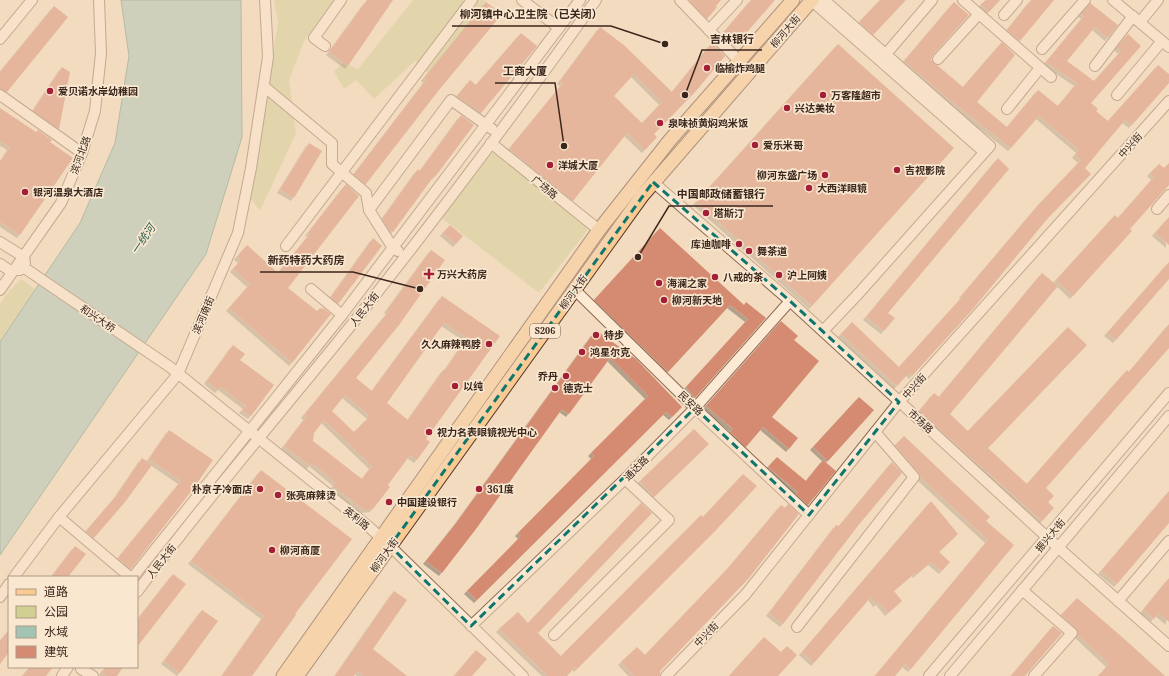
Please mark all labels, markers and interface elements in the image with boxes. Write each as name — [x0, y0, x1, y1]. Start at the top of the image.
callout: 柳河镇中心卫生院（已关闭） — [452, 3, 611, 26]
text: 柳河镇中心卫生院（已关闭） — [460, 6, 603, 21]
street label: 柳河大街 — [767, 11, 803, 51]
callout: 吉林银行 — [702, 27, 762, 50]
text: 吉林银行 — [710, 31, 754, 46]
callout: 工商大厦 — [495, 60, 555, 83]
place label: 临榆炸鸡腿 — [715, 61, 765, 75]
text: 工商大厦 — [503, 63, 547, 78]
marker: 临榆炸鸡腿 — [702, 63, 712, 73]
place label: 爱贝诺水岸幼稚园 — [58, 84, 138, 98]
marker: 爱贝诺水岸幼稚园 — [45, 86, 55, 96]
place label: 万客隆超市 — [831, 88, 881, 102]
marker: 万客隆超市 — [818, 90, 828, 100]
place label: 兴达美妆 — [795, 101, 835, 115]
marker: 兴达美妆 — [782, 103, 792, 113]
place label: 泉味祯黄焖鸡米饭 — [668, 116, 748, 130]
marker: 泉味祯黄焖鸡米饭 — [655, 118, 665, 128]
street label: 中兴街 — [1115, 129, 1145, 161]
street label: 滨河北路 — [67, 134, 93, 176]
place label: 爱乐米哥 — [763, 138, 803, 152]
marker: 爱乐米哥 — [750, 140, 760, 150]
place label: 洋城大厦 — [558, 158, 598, 172]
marker: 洋城大厦 — [545, 160, 555, 170]
place label: 吉视影院 — [905, 163, 945, 177]
marker: 吉视影院 — [892, 165, 902, 175]
place label: 柳河东盛广场 — [756, 168, 817, 182]
marker: 柳河东盛广场 — [820, 170, 830, 180]
street label: 广场路 — [529, 172, 561, 202]
place label: 大西洋眼镜 — [817, 181, 867, 195]
callout: 中国邮政储蓄银行 — [669, 183, 773, 206]
marker: 大西洋眼镜 — [804, 183, 814, 193]
place label: 银河温泉大酒店 — [33, 185, 103, 199]
text: 中国邮政储蓄银行 — [677, 186, 765, 201]
marker: 银河温泉大酒店 — [20, 187, 30, 197]
place label: 塔斯汀 — [714, 206, 744, 220]
marker: 塔斯汀 — [701, 208, 711, 218]
water label: 一统河 — [127, 219, 159, 257]
place label: 库迪咖啡 — [690, 237, 731, 251]
marker: 库迪咖啡 — [734, 239, 744, 249]
place label: 舞茶道 — [757, 244, 787, 258]
marker: 舞茶道 — [744, 246, 754, 256]
callout: 新药特药大药房 — [260, 249, 353, 272]
text: 新药特药大药房 — [268, 252, 345, 267]
place label: 万兴大药房 — [437, 267, 487, 281]
place label: 沪上阿姨 — [787, 268, 827, 282]
marker: 万兴大药房 — [424, 269, 434, 279]
place label: 八戒的茶 — [723, 270, 764, 284]
marker: 沪上阿姨 — [774, 270, 784, 280]
street label: 柳河大街 — [556, 272, 590, 312]
marker: 八戒的茶 — [710, 272, 720, 282]
place label: 海澜之家 — [667, 276, 707, 290]
marker: 海澜之家 — [654, 278, 664, 288]
street label: 人民大街 — [346, 289, 382, 329]
place label: 柳河新天地 — [671, 293, 722, 307]
street label: 滨河南街 — [189, 294, 217, 336]
marker: 柳河新天地 — [659, 295, 669, 305]
street label: 和兴大桥 — [78, 301, 118, 335]
road number: S206 — [530, 324, 560, 338]
place label: 特步 — [604, 328, 624, 342]
marker: 特步 — [591, 330, 601, 340]
place label: 久久麻辣鸭脖 — [421, 337, 481, 351]
marker: 久久麻辣鸭脖 — [484, 339, 494, 349]
place label: 鸿星尔克 — [590, 345, 630, 359]
marker: 鸿星尔克 — [577, 347, 587, 357]
place label: 乔丹 — [537, 369, 558, 383]
street label: 中兴街 — [899, 370, 929, 402]
marker: 乔丹 — [561, 371, 571, 381]
place label: 以纯 — [463, 379, 483, 393]
marker: 以纯 — [450, 381, 460, 391]
place label: 德克士 — [563, 381, 593, 395]
marker: 德克士 — [550, 383, 560, 393]
street label: 民安路 — [675, 388, 707, 418]
street label: 市场路 — [905, 406, 937, 436]
place label: 视力名表眼镜视光中心 — [437, 425, 537, 439]
marker: 视力名表眼镜视光中心 — [424, 427, 434, 437]
street label: 通达路 — [620, 452, 652, 484]
place label: 朴京子冷面店 — [192, 482, 252, 496]
place label: 361度 — [487, 482, 514, 496]
marker: 朴京子冷面店 — [255, 484, 265, 494]
marker: 361度 — [474, 484, 484, 494]
place label: 张亮麻辣烫 — [286, 488, 336, 502]
marker: 张亮麻辣烫 — [273, 490, 283, 500]
place label: 中国建设银行 — [397, 495, 457, 509]
marker: 中国建设银行 — [384, 497, 394, 507]
street label: 英利路 — [341, 503, 373, 533]
street label: 振兴大街 — [1032, 515, 1068, 555]
street label: 柳河大街 — [367, 535, 401, 575]
street label: 人民大街 — [143, 541, 179, 581]
place label: 柳河商厦 — [279, 543, 320, 557]
marker: 柳河商厦 — [267, 545, 277, 555]
legend — [8, 576, 138, 668]
text: 道路 — [44, 583, 68, 600]
text: 公园 — [44, 603, 68, 620]
street label: 中兴街 — [691, 618, 721, 650]
text: 水域 — [44, 623, 68, 640]
text: 建筑 — [44, 643, 68, 660]

